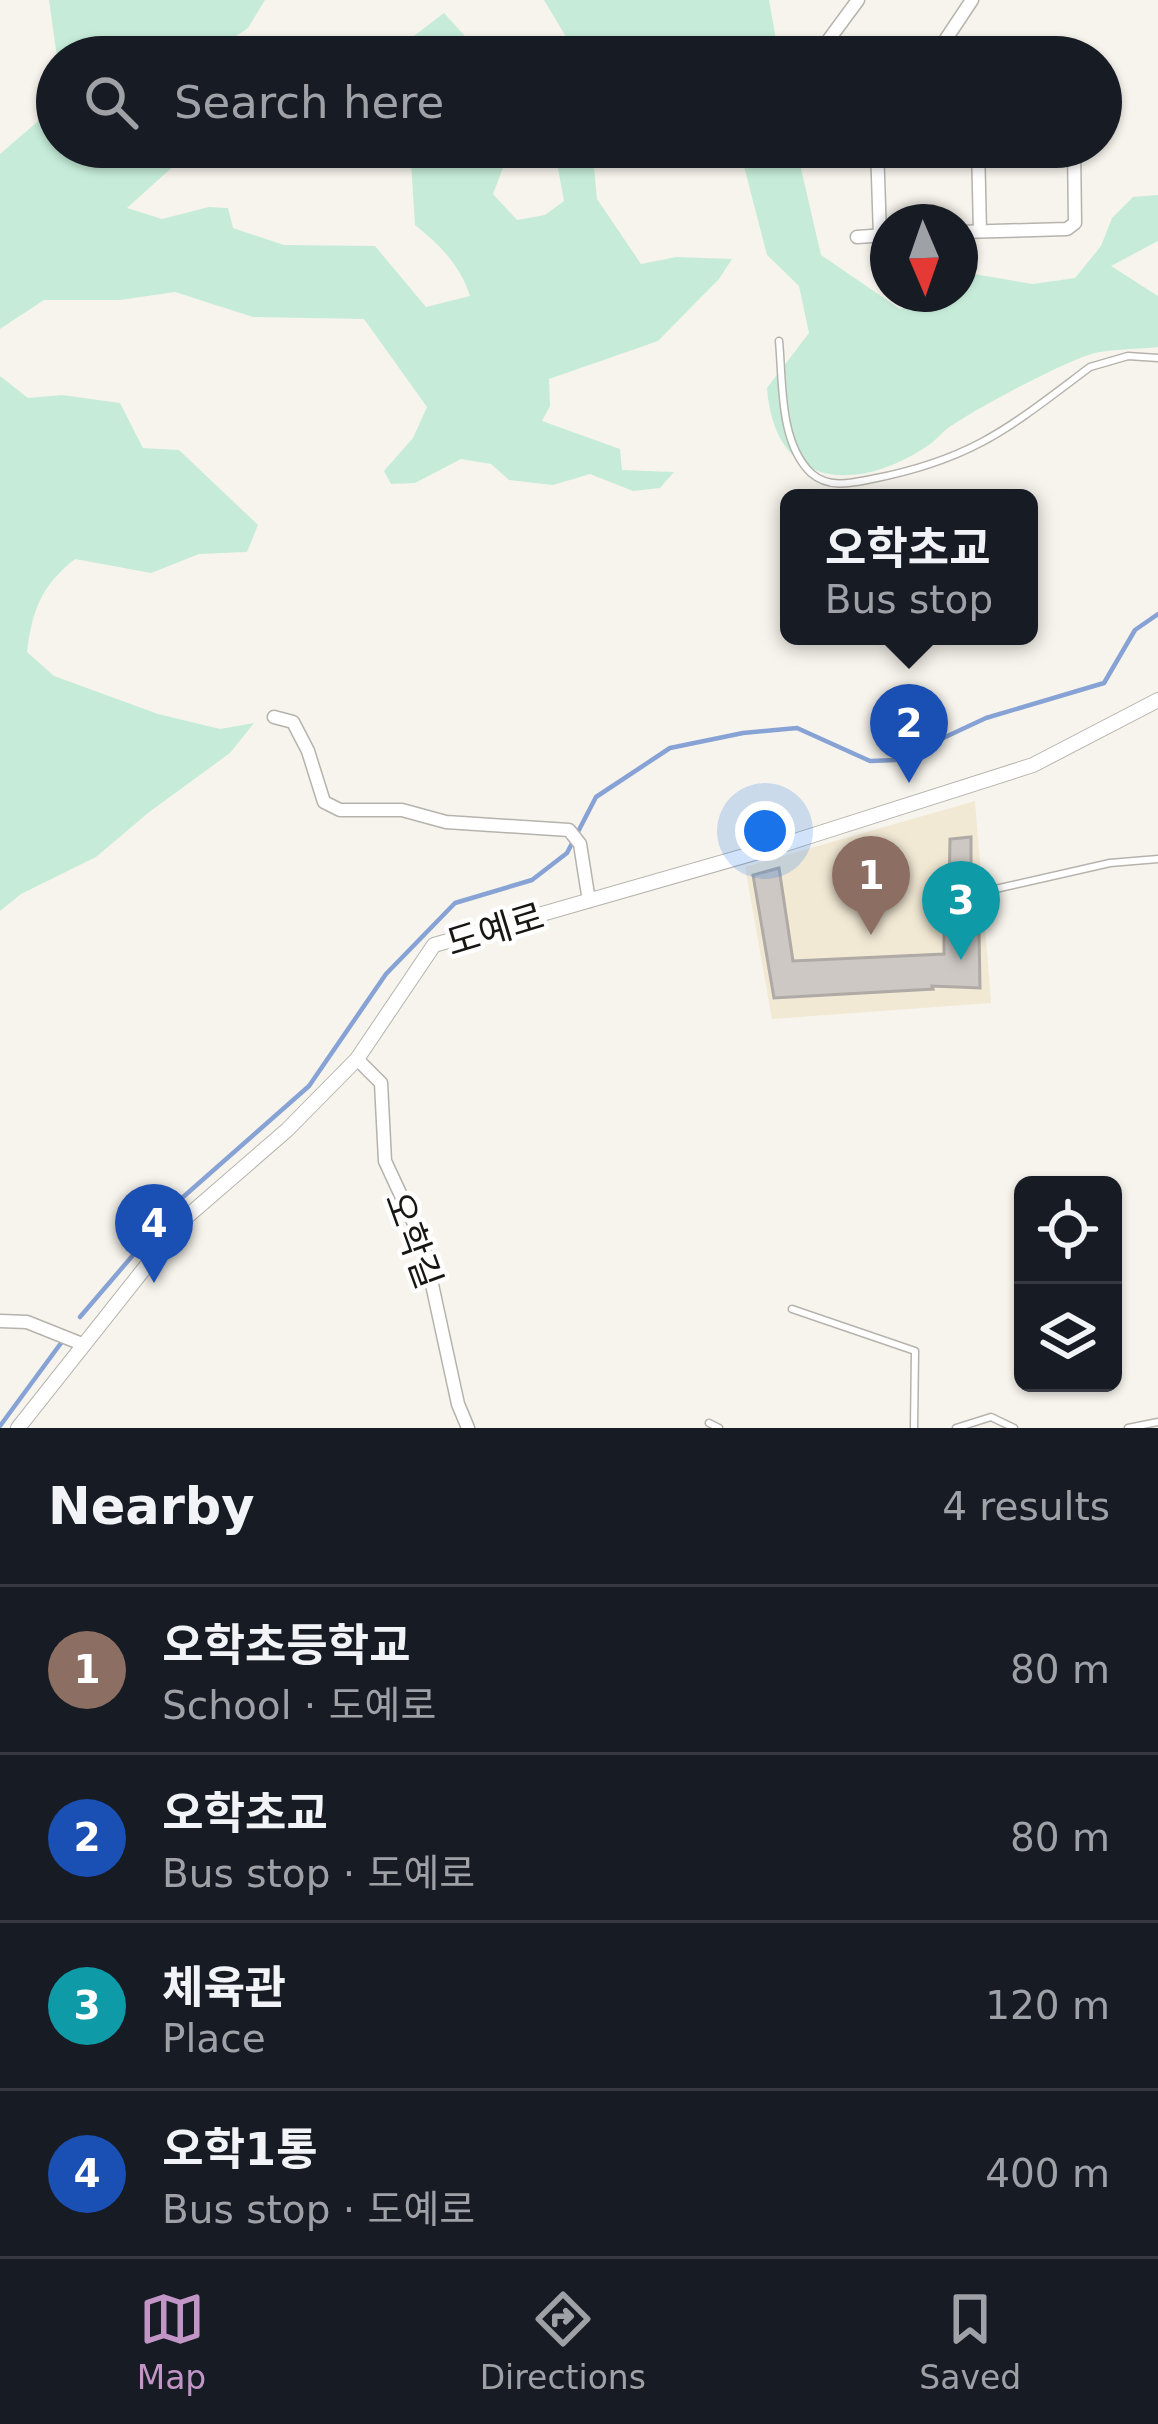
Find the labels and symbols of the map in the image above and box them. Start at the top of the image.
north arrow [870,204,978,312]
pin: 2 [870,684,948,783]
your location [735,801,795,861]
pin: 1 [832,836,910,935]
pin: 3 [922,861,1000,960]
street label: 도예로 [442,895,549,964]
pin: 4 [115,1184,193,1283]
street label: 오학길 [377,1186,450,1294]

